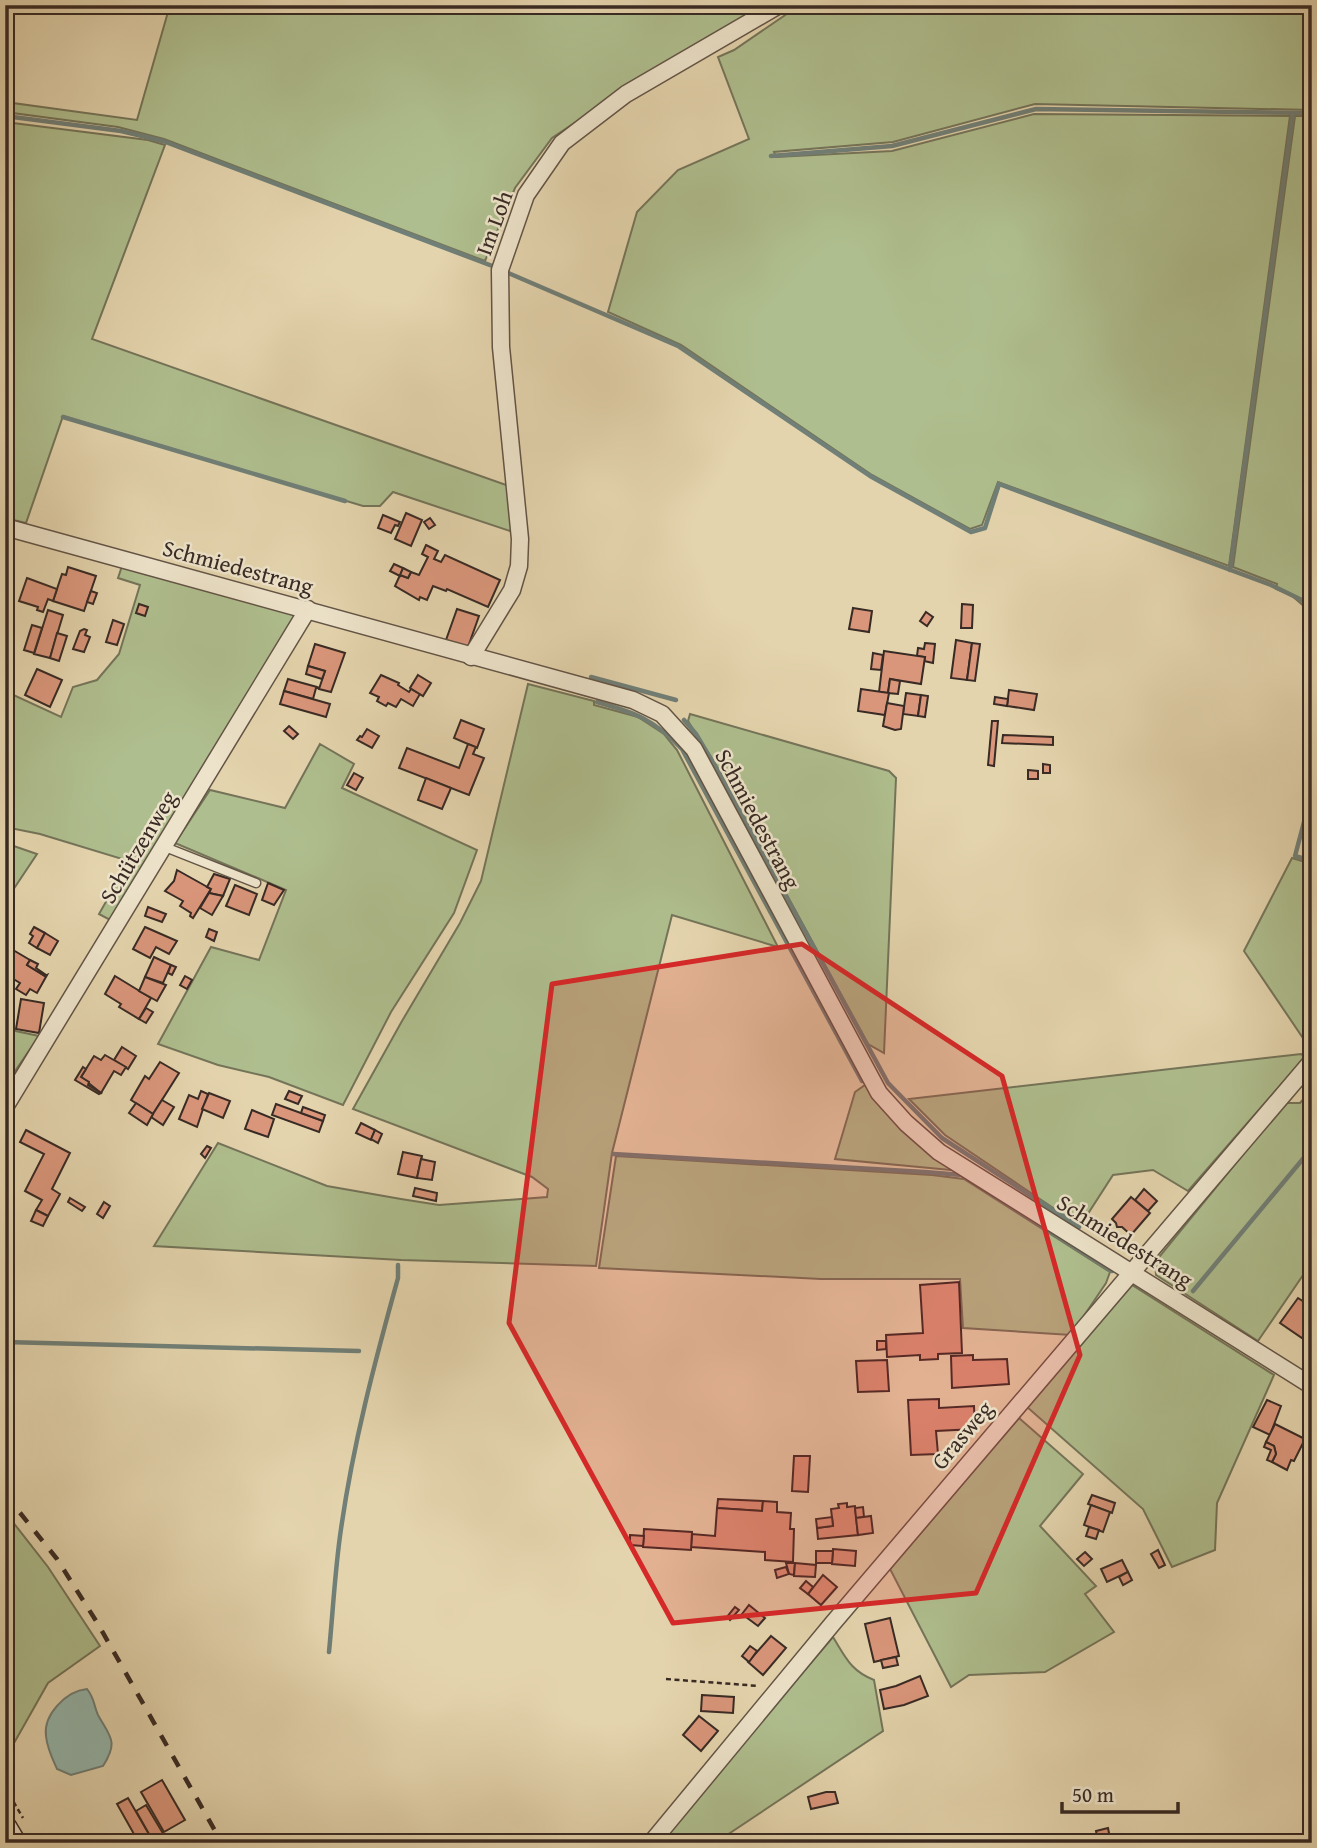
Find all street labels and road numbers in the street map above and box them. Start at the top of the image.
street label: Im Loh [467,186,520,260]
street label: Schmiedestrang [159,531,318,603]
street label: Schmiedestrang [708,743,810,895]
street label: Schützenweg [91,784,185,909]
street label: Schmiedestrang [1051,1186,1200,1296]
street label: Grasweg [923,1393,1001,1476]

